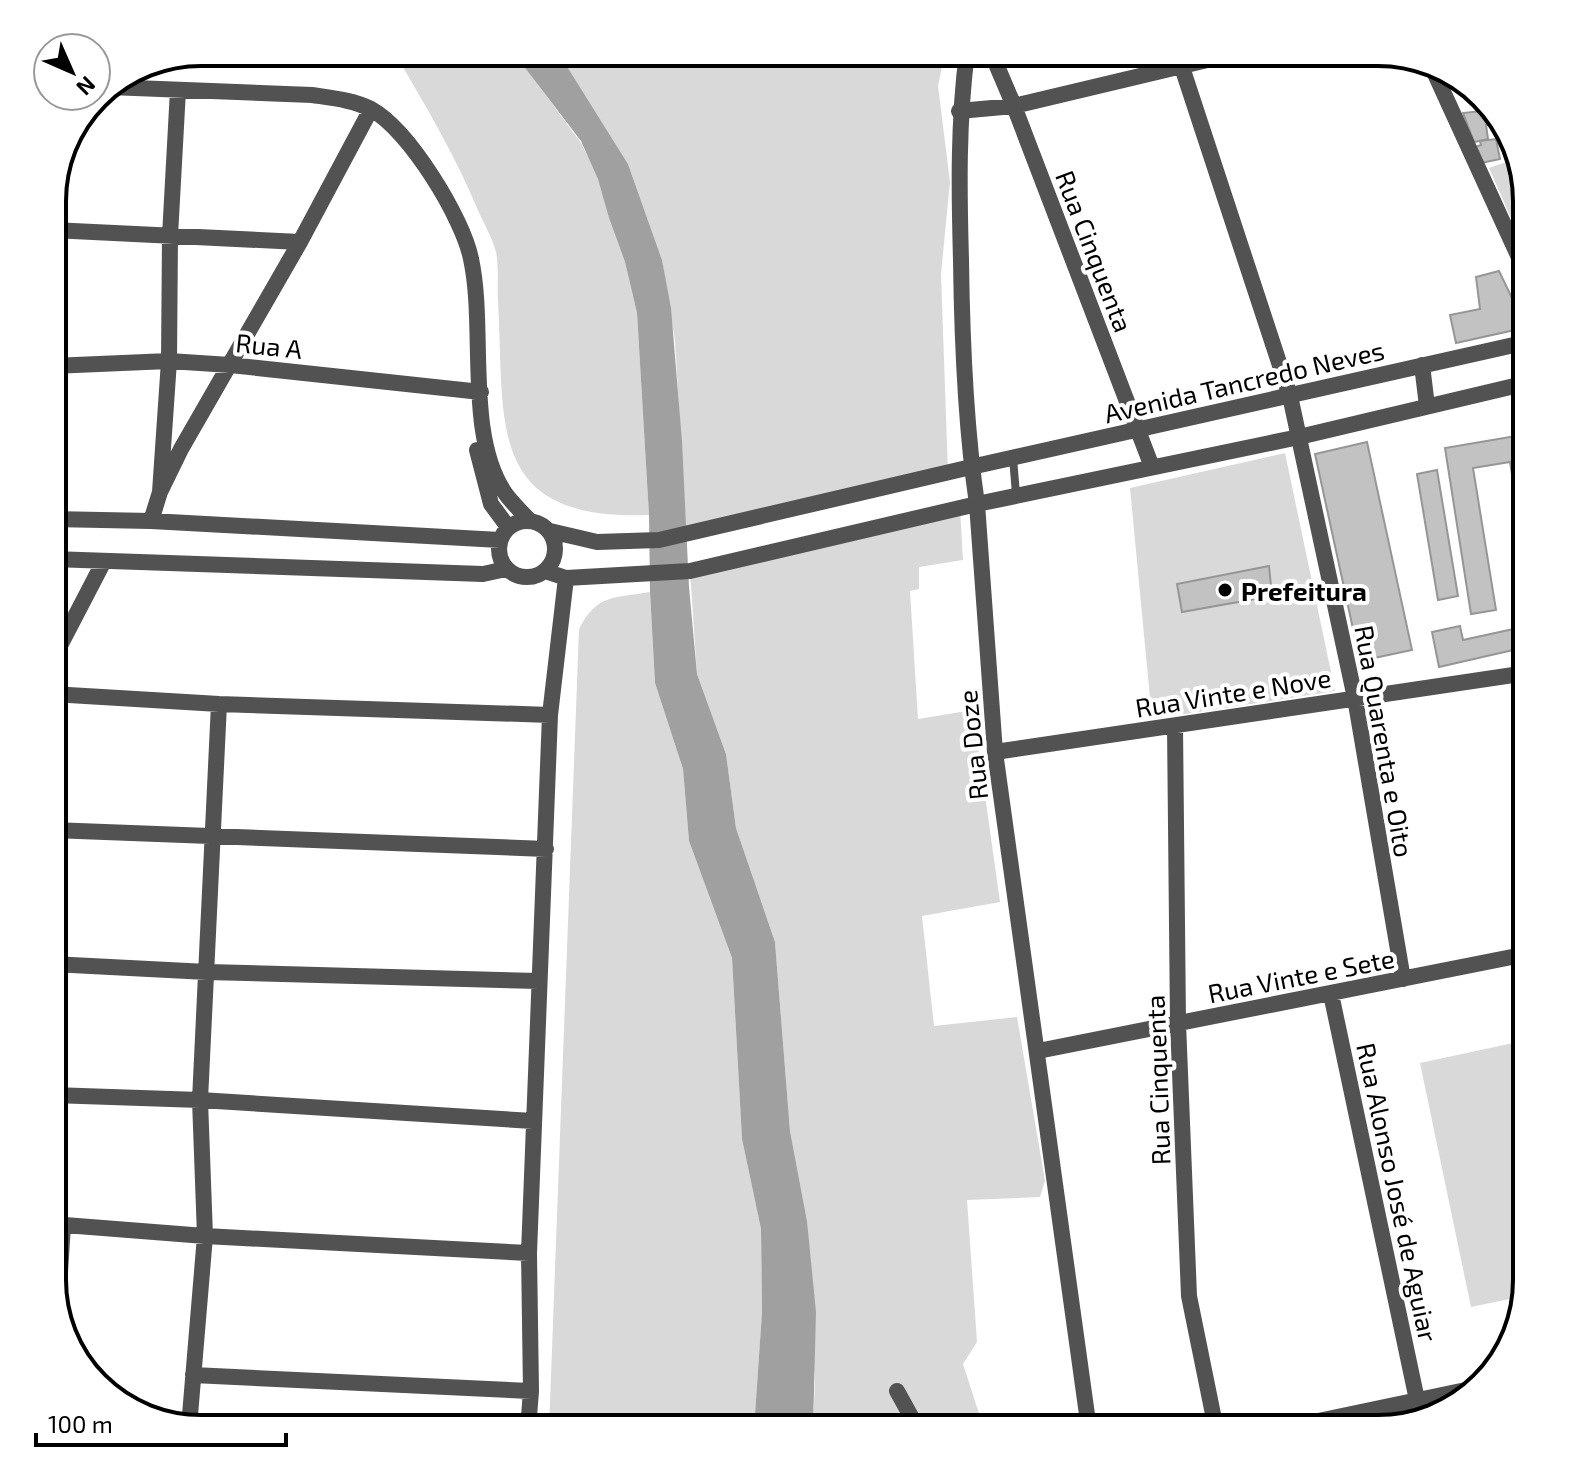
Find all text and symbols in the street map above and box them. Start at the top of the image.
north arrow [32,32,112,112]
text: N [72,72,102,102]
street label: Rua Cinquenta [1050,166,1140,336]
street label: Rua A [234,326,304,364]
street label: Avenida Tancredo Neves [1101,334,1387,428]
place label: Prefeitura [1241,575,1367,606]
marker: Prefeitura [1216,581,1234,599]
street label: Rua Quarenta e Oito [1349,623,1421,859]
street label: Rua Vinte e Nove [1133,661,1333,723]
street label: Rua Doze [951,689,993,801]
street label: Rua Vinte e Sete [1205,942,1397,1008]
street label: Rua Cinquenta [1139,994,1175,1166]
street label: Rua Alonso José de Aguiar [1351,1040,1445,1344]
scale bar [36,1397,286,1447]
text: 100 m [48,1409,113,1438]

